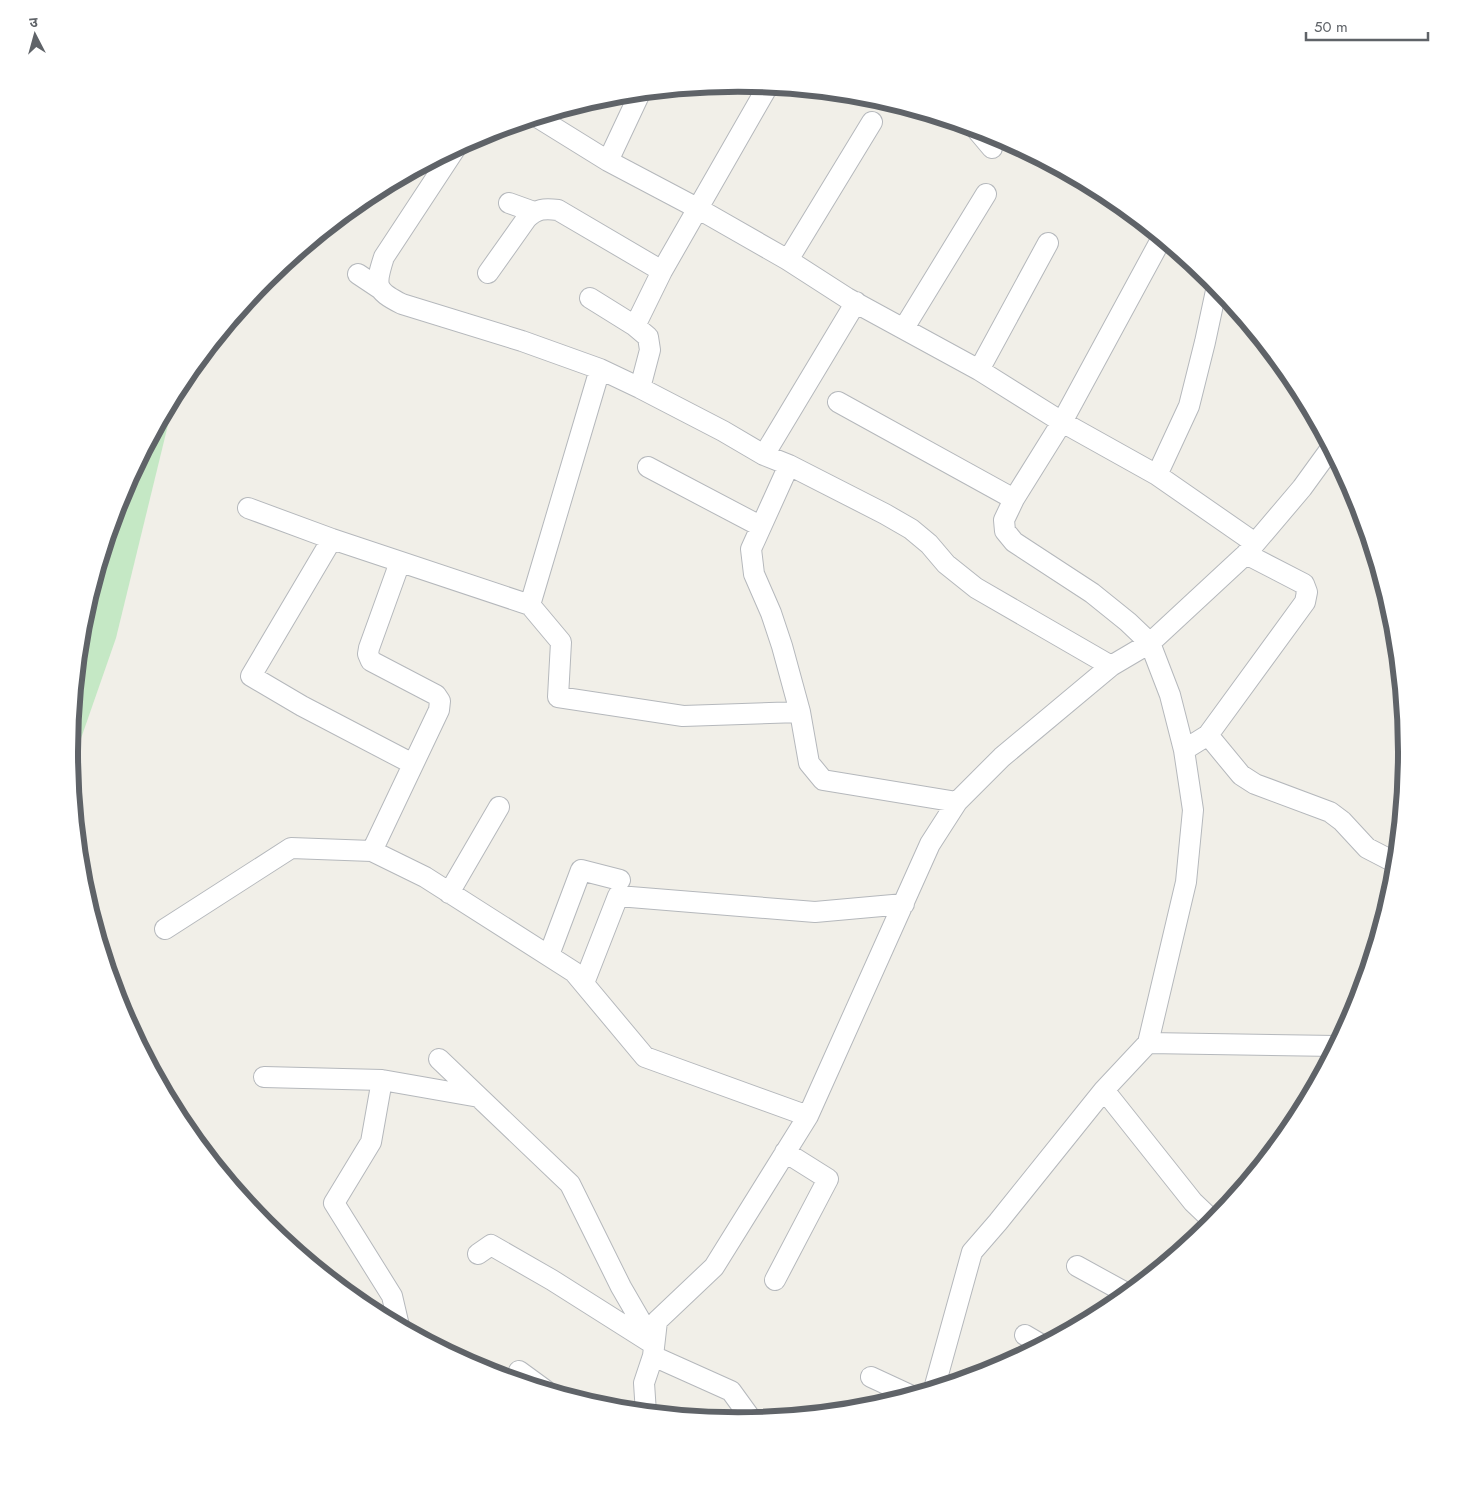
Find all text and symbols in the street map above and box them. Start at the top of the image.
north arrow [10,10,60,60]
scale bar [1306,10,1428,42]
text: उ [29,12,40,32]
text: 50 m [1314,16,1348,38]

